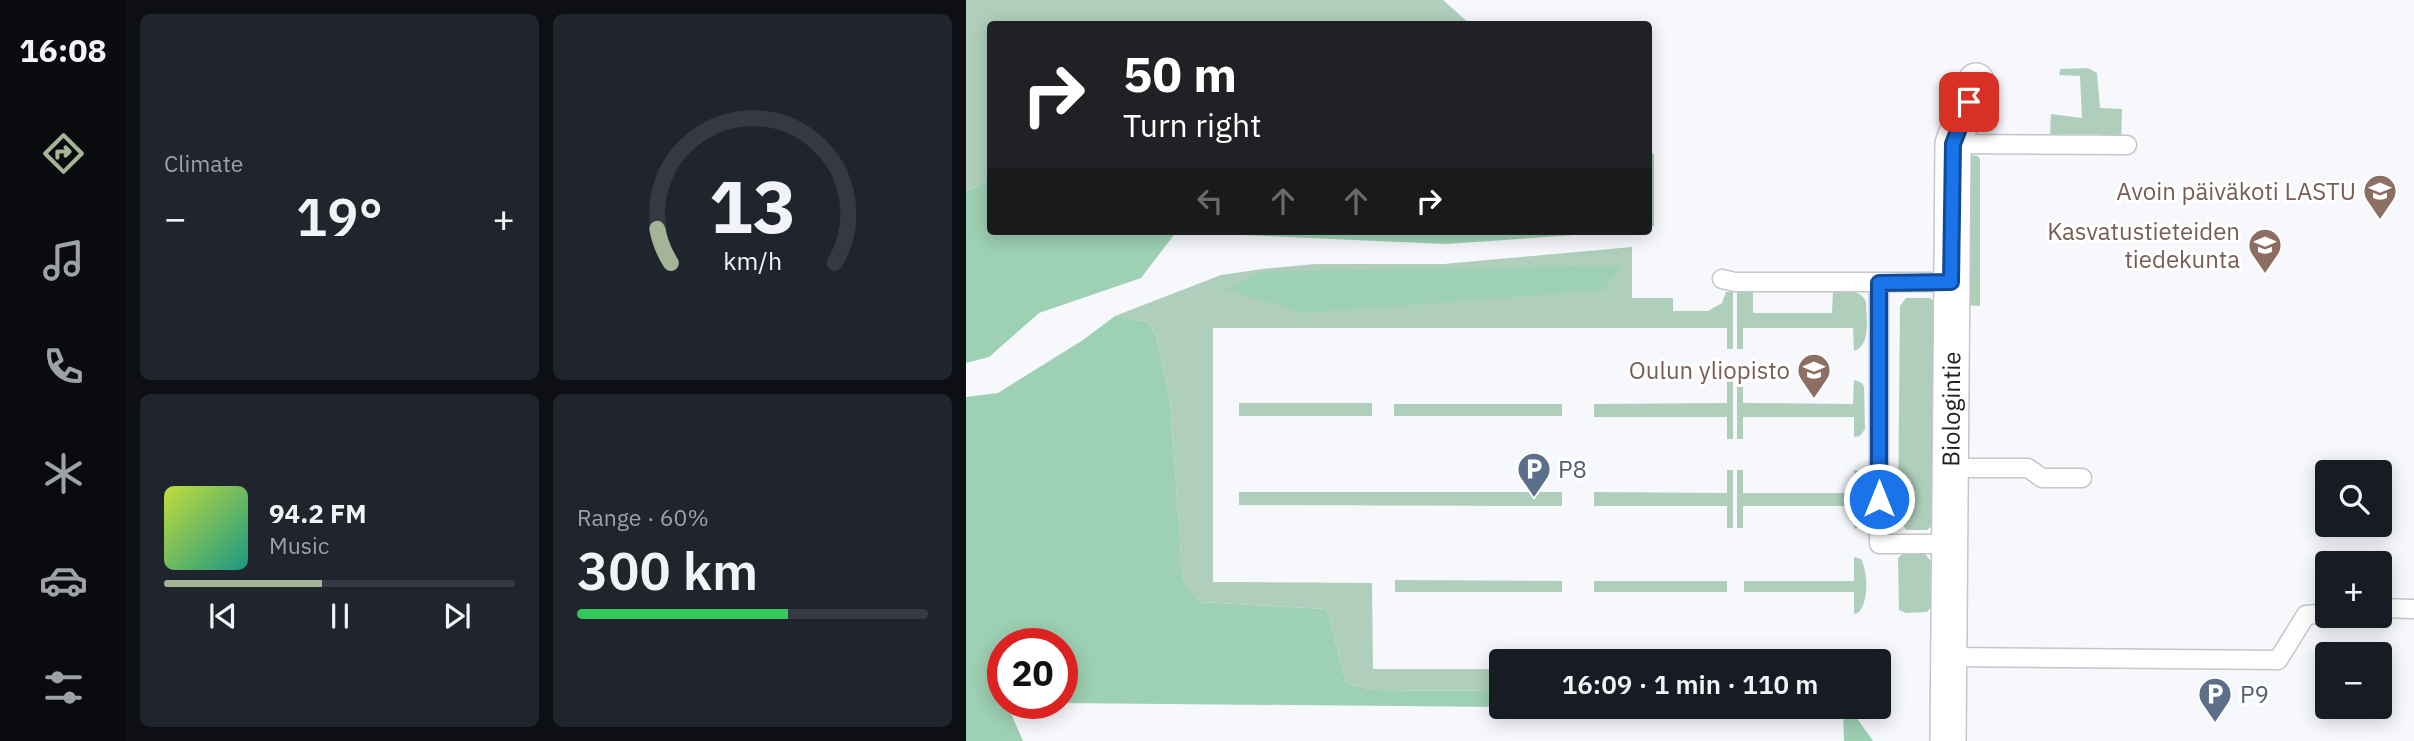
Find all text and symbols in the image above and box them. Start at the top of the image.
text: 16:08 [19,29,107,71]
text: 50 m [1123,42,1237,105]
icon: right [1008,49,1099,140]
pin [1939,72,1999,132]
icon: arrive [1950,83,1988,121]
text: Turn right [1123,104,1261,146]
icon: directions [39,129,88,178]
text: Climate [164,148,243,178]
text: 13 [709,158,796,253]
school or university icon: Avoin päiväkoti LASTU [2361,172,2399,221]
place label: Avoin päiväkoti LASTU [2116,175,2356,207]
icon: left [1191,182,1229,220]
icon: ahead [1264,182,1302,220]
icon: ahead [1337,182,1375,220]
icon: right [1410,182,1448,220]
text: 19° [296,183,383,250]
text: − [164,193,187,242]
text: + [492,193,515,242]
place label: Kasvatustieteiden tiedekunta [2047,215,2240,275]
school or university icon: Kasvatustieteiden tiedekunta [2246,226,2284,275]
icon: music [39,236,88,285]
text: km/h [723,244,782,277]
icon: phone [39,342,88,391]
school or university icon: Oulun yliopisto [1795,351,1833,400]
street label: Biologintie [1934,351,1967,467]
place label: Oulun yliopisto [1629,354,1790,386]
icon: climate [39,449,88,498]
parking icon: P8 [1515,450,1553,499]
place label: P8 [1558,453,1587,485]
map controls [2315,460,2392,719]
button: search [2315,460,2392,537]
position arrow [1842,462,1916,536]
text: 94.2 FM [269,496,367,530]
text: Range · 60% [577,502,709,532]
text: Music [269,530,329,560]
text: 300 km [577,537,758,604]
button: + [2315,551,2392,628]
icon: car [39,556,88,605]
icon: previous [204,597,242,635]
icon: pause [321,597,359,635]
icon: next [438,597,476,635]
speed limit sign: 20 [987,628,1078,719]
button: − [2315,642,2392,719]
icon: filters [39,663,88,712]
text: 16:09 · 1 min · 110 m [1562,667,1818,701]
parking icon: P9 [2196,675,2234,724]
place label: P9 [2240,678,2269,710]

